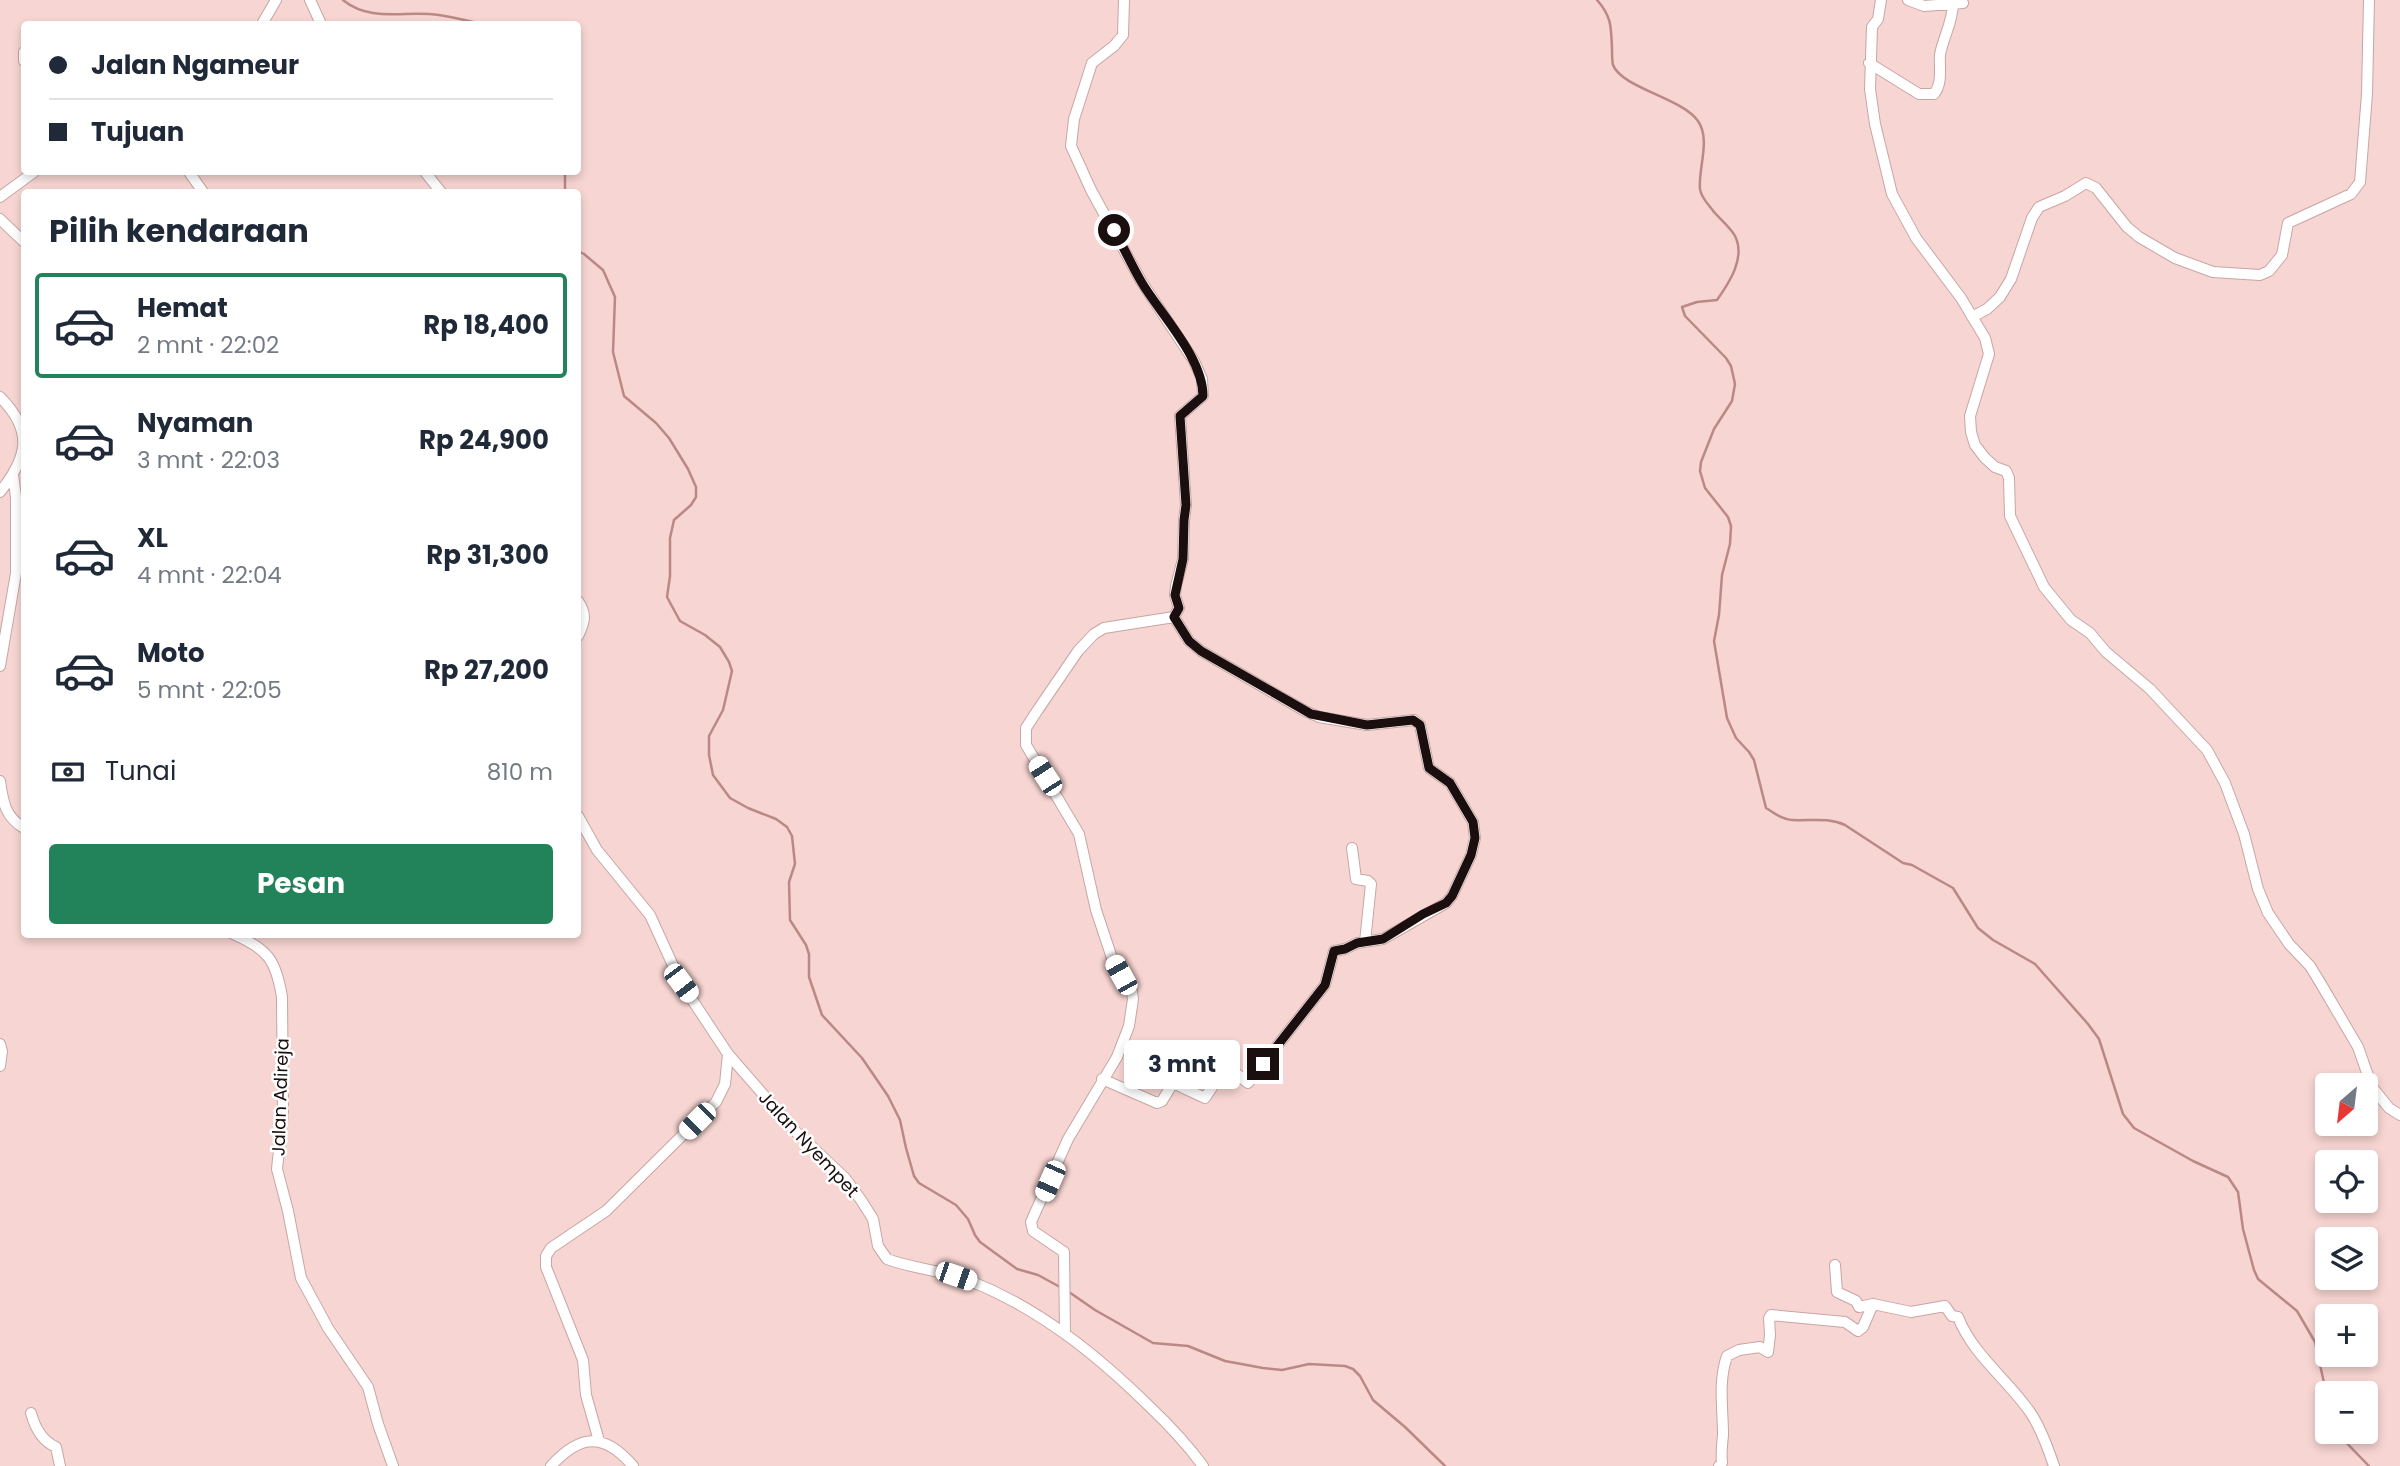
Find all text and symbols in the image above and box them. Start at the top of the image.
text: Jalan Ngameur [91,47,299,83]
text: Tujuan [91,114,184,150]
text: Pilih kendaraan [49,208,309,253]
route start [1098,214,1130,246]
text: Hemat [137,290,228,326]
icon: car [53,294,116,357]
text: Rp 18,400 [423,307,549,343]
text: 2 mnt · 22:02 [137,329,279,361]
text: Nyaman [137,405,253,441]
icon: car [53,409,116,472]
text: Rp 24,900 [419,422,549,458]
text: 3 mnt · 22:03 [137,444,280,476]
text: XL [137,520,168,556]
icon: car [53,524,116,587]
text: Rp 31,300 [426,537,549,573]
text: 4 mnt · 22:04 [137,559,282,591]
text: Moto [137,635,205,671]
icon: car [53,639,116,702]
text: Rp 27,200 [424,652,549,688]
text: 5 mnt · 22:05 [137,674,282,706]
icon: cash [49,753,87,791]
text: Tunai [105,753,176,789]
car [1025,753,1066,799]
text: 810 m [487,756,553,788]
button: Pesan [49,844,553,924]
car [1102,952,1141,998]
car [660,960,703,1006]
street label: Jalan Adireja [265,1038,295,1156]
callout: 3 mnt [1123,1040,1238,1088]
text: 3 mnt [1148,1048,1216,1080]
route end [1247,1048,1279,1080]
north arrow [2315,1073,2378,1136]
map controls [2315,1073,2378,1444]
street label: Jalan Nyempet [753,1085,865,1203]
car [675,1099,720,1143]
button: locate [2315,1150,2378,1213]
car [1032,1158,1069,1204]
button: layers [2315,1227,2378,1290]
car [933,1259,980,1293]
button: + [2315,1304,2378,1367]
button: − [2315,1381,2378,1444]

